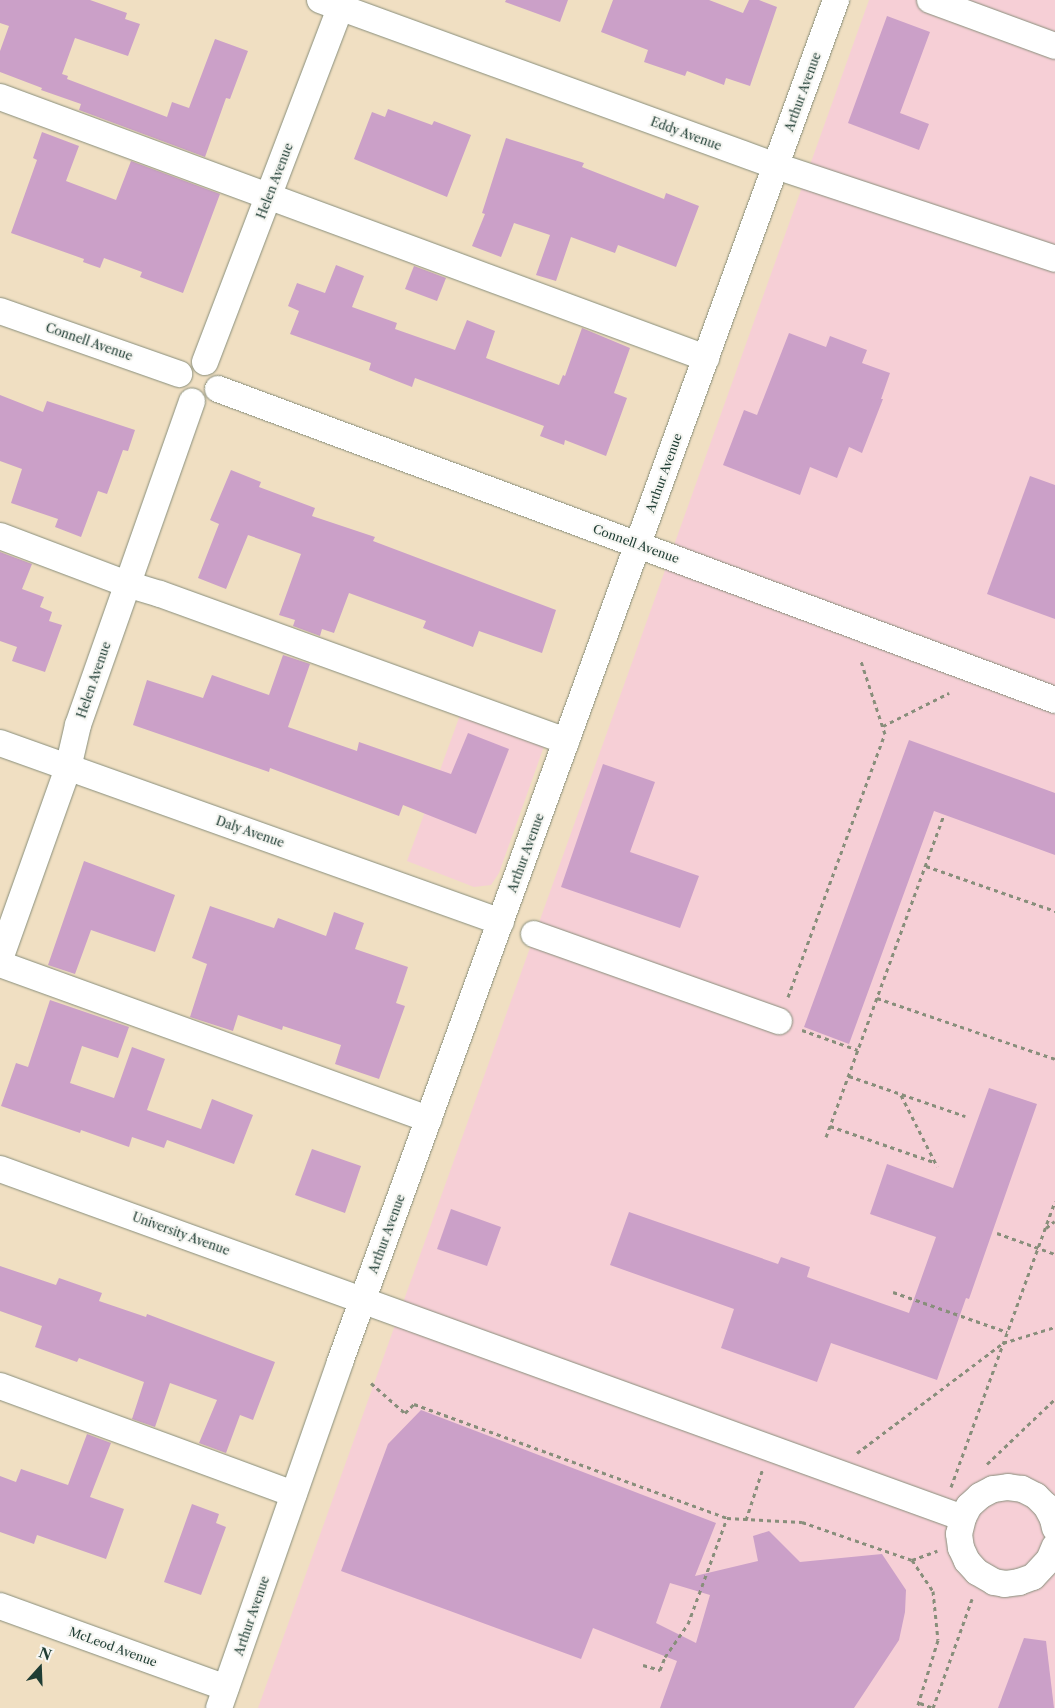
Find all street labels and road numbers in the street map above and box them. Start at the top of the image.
street label: Arthur Avenue [782,50,824,134]
street label: Eddy Avenue [648,114,724,154]
street label: Helen Avenue [254,141,296,221]
street label: Connell Avenue [43,320,135,364]
street label: Arthur Avenue [643,431,685,515]
street label: Connell Avenue [591,522,681,566]
street label: Helen Avenue [74,640,114,720]
street label: Arthur Avenue [505,811,547,895]
street label: Daly Avenue [214,813,286,851]
street label: Arthur Avenue [366,1192,408,1276]
street label: University Avenue [130,1210,232,1258]
street label: Arthur Avenue [232,1574,272,1658]
street label: McLeod Avenue [67,1624,159,1670]

